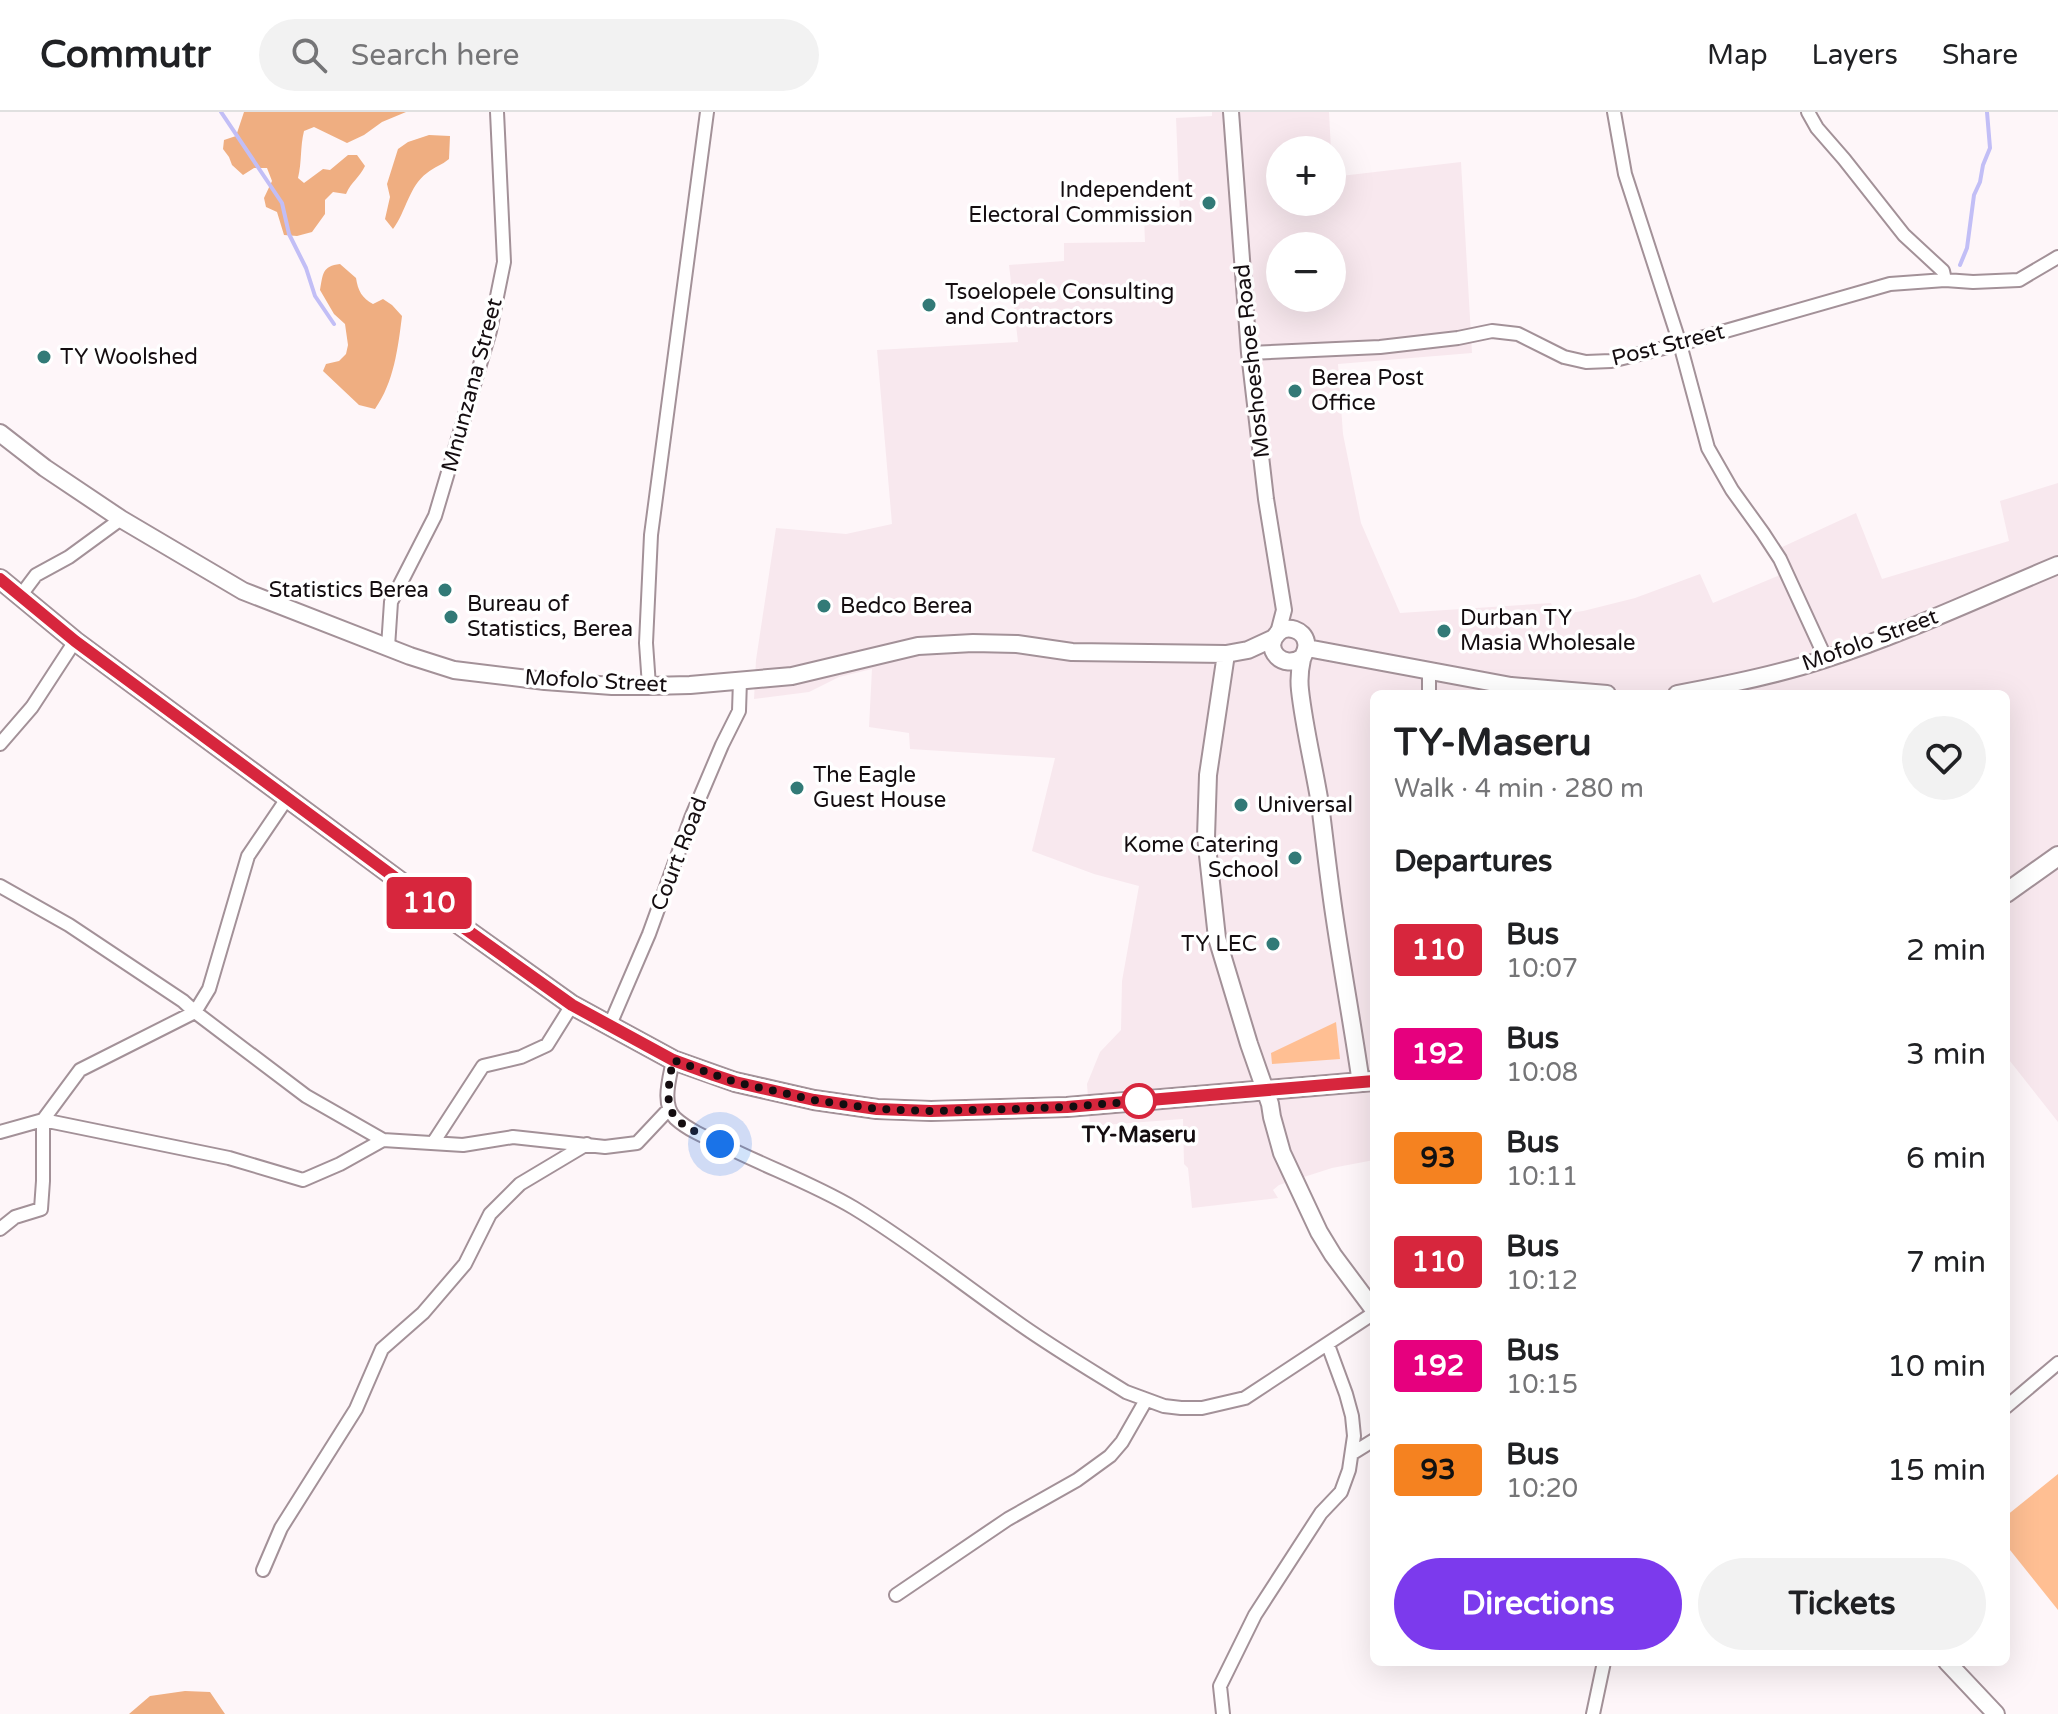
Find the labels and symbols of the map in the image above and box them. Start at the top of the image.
place label: Independent Electoral Commission [968,177,1193,228]
marker: Independent Electoral Commission [1200,194,1218,212]
street label: Moshoeshoe Road [1229,263,1275,459]
place label: Tsoelopele Consulting and Contractors [945,279,1174,330]
street label: Mnunzana Street [436,295,508,475]
marker: Tsoelopele Consulting and Contractors [920,296,938,314]
street label: Post Street [1609,318,1727,372]
place label: TY Woolshed [60,344,198,370]
marker: TY Woolshed [35,348,53,366]
place label: Berea Post Office [1311,365,1424,416]
marker: Berea Post Office [1286,382,1304,400]
place label: Statistics Berea [269,577,429,603]
marker: Statistics Berea [436,581,454,599]
place label: Bureau of Statistics, Berea [467,591,633,642]
place label: Bedco Berea [840,593,973,619]
marker: Bedco Berea [815,597,833,615]
street label: Mofolo Street [1798,603,1942,677]
place label: Durban TY Masia Wholesale [1460,605,1636,656]
marker: Bureau of Statistics, Berea [442,608,460,626]
marker: Durban TY Masia Wholesale [1435,622,1453,640]
street label: Mofolo Street [524,664,668,698]
place label: The Eagle Guest House [813,762,946,813]
marker: The Eagle Guest House [788,779,806,797]
place label: Universal [1257,792,1353,818]
street label: Court Road [645,794,713,914]
marker: Universal [1232,796,1250,814]
place label: Kome Catering School [1123,832,1279,883]
marker: Kome Catering School [1286,849,1304,867]
line badge: 110 [383,877,475,929]
place label: TY LEC [1181,931,1257,957]
marker: TY LEC [1264,935,1282,953]
marker: TY-Maseru [1122,1084,1156,1118]
place label: TY-Maseru [1081,1122,1196,1148]
your location [700,1124,740,1164]

